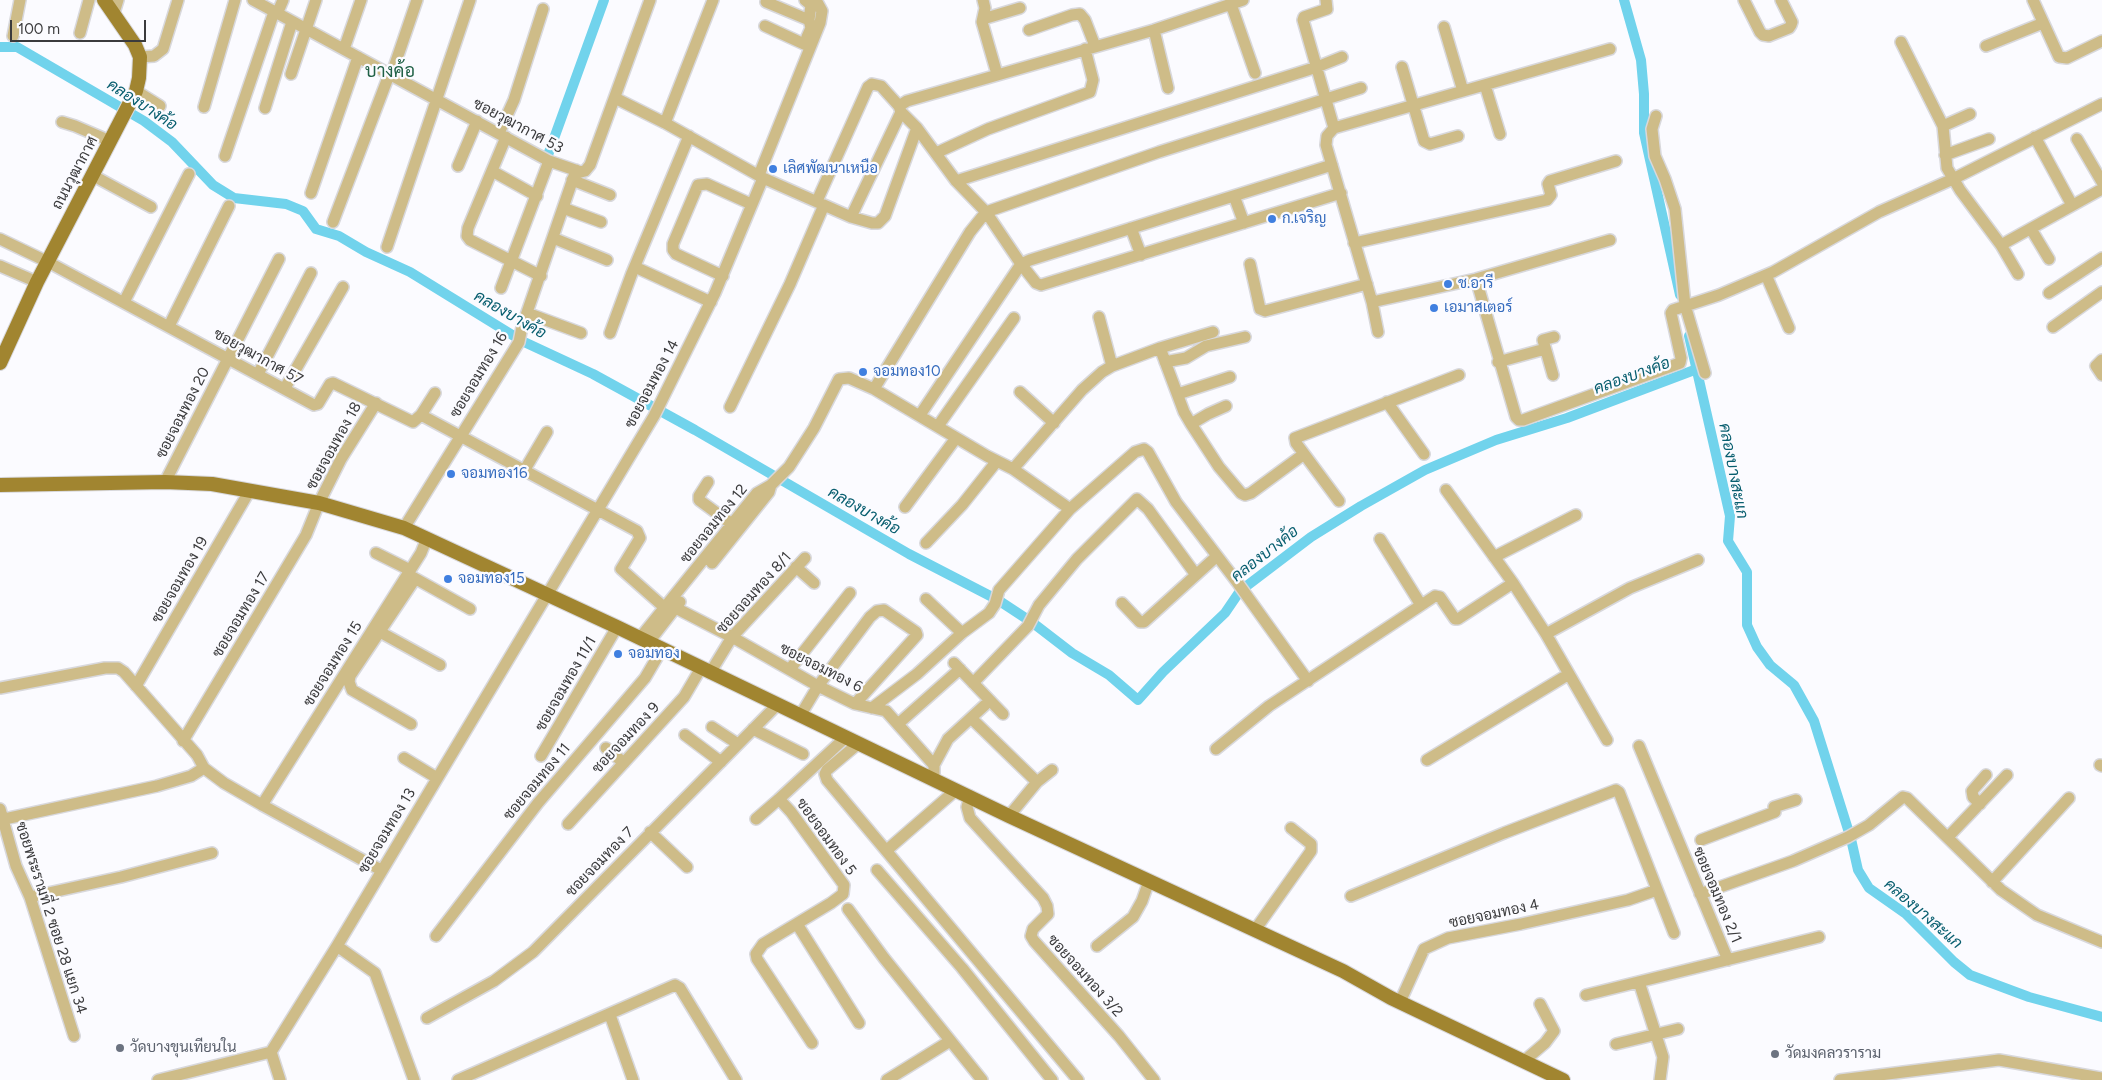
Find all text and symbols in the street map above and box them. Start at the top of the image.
scale bar [12,10,149,42]
text: 100 m [18,20,60,38]
district label: บางค้อ [365,61,415,83]
water label: คลองบางค้อ [103,75,181,135]
street label: ซอยวุฒากาศ 53 [470,95,566,157]
street label: ถนนวุฒากาศ [48,133,102,213]
place label: เลิศพัฒนาเหนือ [783,160,878,178]
marker: เลิศพัฒนาเหนือ [767,163,779,175]
place label: ก.เจริญ [1282,210,1326,228]
marker: ก.เจริญ [1266,213,1278,225]
place label: ช.อารี [1458,275,1494,293]
marker: ช.อารี [1442,278,1454,290]
water label: คลองบางค้อ [471,287,549,343]
place label: เอมาสเตอร์ [1444,299,1512,317]
marker: เอมาสเตอร์ [1428,302,1440,314]
street label: ซอยวุฒากาศ 57 [210,325,306,389]
street label: ซอยจอมทอง 16 [446,329,512,421]
street label: ซอยจอมทอง 14 [621,337,683,431]
water label: คลองบางค้อ [1591,353,1673,399]
place label: จอมทอง10 [873,363,941,381]
street label: ซอยจอมทอง 20 [152,364,214,462]
marker: จอมทอง10 [857,366,869,378]
street label: ซอยจอมทอง 18 [302,399,366,493]
water label: คลองบางสะแก [1714,421,1752,521]
place label: จอมทอง16 [461,465,528,483]
marker: จอมทอง16 [445,468,457,480]
street label: ซอยจอมทอง 12 [677,481,751,567]
water label: คลองบางค้อ [825,483,903,539]
water label: คลองบางค้อ [1228,522,1302,586]
street label: ซอยจอมทอง 19 [148,534,212,626]
street label: ซอยจอมทอง 8/1 [713,549,795,637]
street label: ซอยจอมทอง 17 [208,569,274,661]
place label: จอมทอง15 [458,570,525,588]
marker: จอมทอง15 [442,573,454,585]
street label: ซอยจอมทอง 15 [300,618,366,710]
street label: ซอยจอมทอง 11/1 [532,633,600,735]
street label: ซอยจอมทอง 6 [777,639,865,697]
place label: จอมทอง [628,645,680,663]
marker: จอมทอง [612,648,624,660]
street label: ซอยจอมทอง 9 [589,699,663,777]
street label: ซอยจอมทอง 11 [500,740,574,824]
street label: ซอยจอมทอง 13 [354,785,420,877]
street label: ซอยจอมทอง 5 [792,795,860,879]
street label: ซอยพระรามที่ 2 ซอย 28 แยก 34 [11,820,91,1016]
street label: ซอยจอมทอง 7 [562,823,638,901]
street label: ซอยจอมทอง 2/1 [1689,844,1745,946]
water label: คลองบางสะแก [1880,875,1966,953]
street label: ซอยจอมทอง 4 [1447,896,1541,932]
street label: ซอยจอมทอง 3/2 [1043,931,1127,1021]
place label: วัดบางขุนเทียนใน [130,1039,237,1057]
marker: วัดบางขุนเทียนใน [114,1042,126,1054]
place label: วัดมงคลวราราม [1785,1045,1881,1063]
marker: วัดมงคลวราราม [1769,1048,1781,1060]

